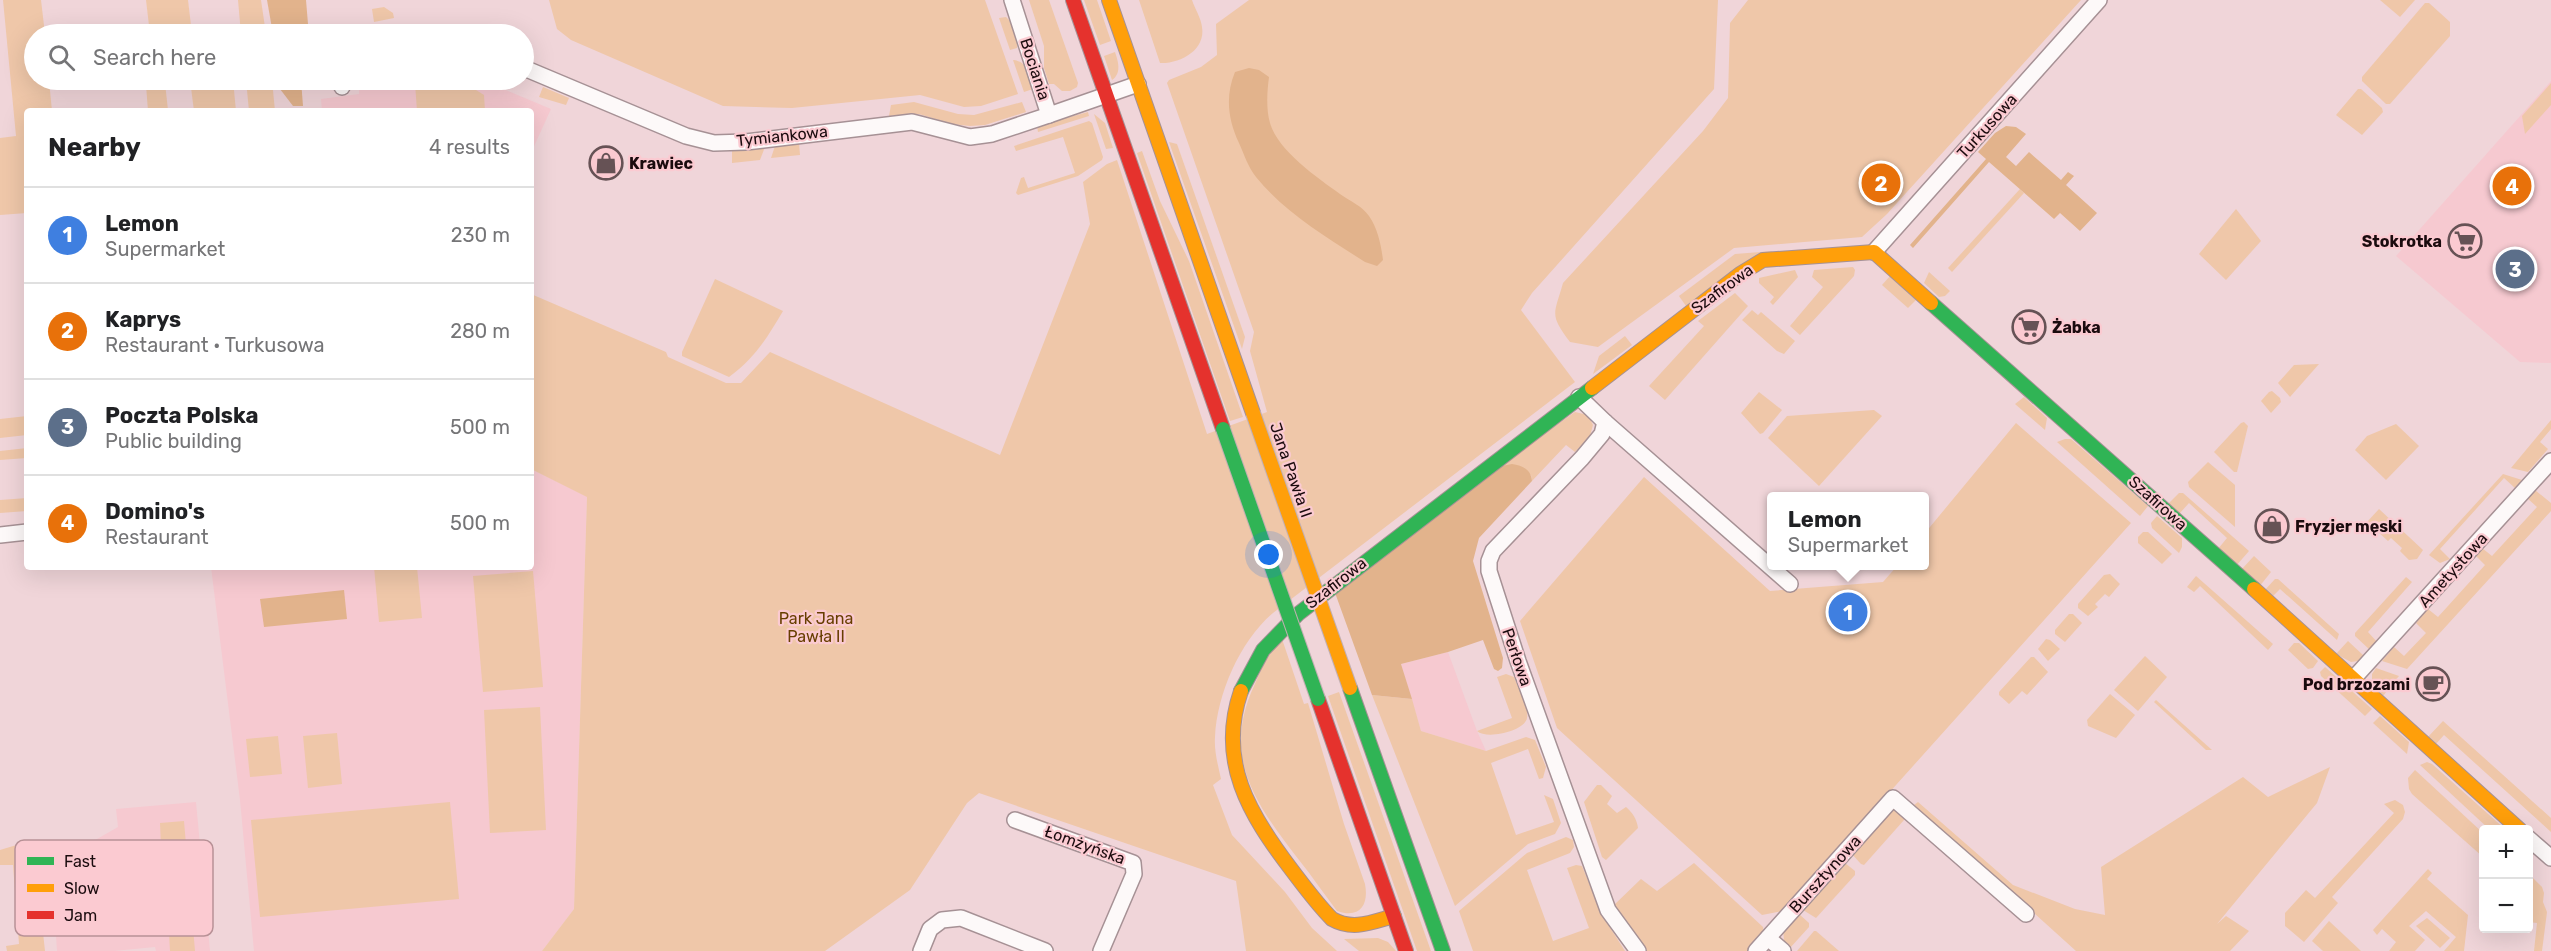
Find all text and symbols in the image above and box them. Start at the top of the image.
search box [24,24,534,90]
street label: Bociania [1016,36,1054,102]
icon: search [45,41,78,74]
text: Search here [93,44,216,71]
street label: Turkusowa [1953,90,2021,162]
street label: Tymiankowa [735,122,829,150]
text: Nearby [48,132,141,163]
text: 4 results [429,135,510,159]
shop icon: Krawiec [588,145,624,181]
place label: Krawiec [629,154,693,173]
pin: 2 [1862,160,1900,206]
pin: 4 [2492,164,2532,208]
text: Lemon [105,210,179,237]
text: 1 [63,223,72,247]
text: 230 m [451,223,510,247]
supermarket icon: Stokrotka [2447,223,2483,259]
place label: Stokrotka [2362,232,2442,251]
text: Supermarket [105,237,225,261]
pin: 3 [2496,246,2534,292]
street label: Szafirowa [1687,260,1757,318]
text: Kaprys [105,306,181,333]
supermarket icon: Żabka [2011,309,2047,345]
place label: Żabka [2052,318,2101,337]
text: 2 [61,319,74,343]
text: 280 m [450,319,510,343]
text: Restaurant · Turkusowa [105,333,325,357]
text: Poczta Polska [105,402,259,429]
text: 3 [61,415,74,439]
text: 500 m [450,415,510,439]
street label: Jana Pawła II [1266,420,1316,520]
text: Public building [105,429,242,453]
street label: Szafirowa [2125,472,2191,534]
popup [1767,492,1929,570]
text: Domino's [105,498,205,525]
text: Lemon [1788,506,1862,533]
shop icon: Fryzjer męski [2254,508,2290,544]
text: 4 [61,511,74,535]
text: 500 m [450,511,510,535]
place label: Fryzjer męski [2295,517,2402,536]
text: Restaurant [105,525,209,549]
street label: Ametystowa [2415,529,2491,611]
text: Supermarket [1788,533,1908,557]
your location [1254,540,1283,569]
street label: Szafirowa [1302,553,1370,613]
pin: 1 [1828,590,1868,634]
park label: Park Jana Pawła II [779,609,853,646]
street label: Perłowa [1498,626,1536,688]
cafe icon: Pod brzozami [2415,666,2451,702]
place label: Pod brzozami [2303,675,2410,694]
street label: Łomżyńska [1042,822,1128,868]
map controls [2479,825,2533,933]
button: + [2479,825,2533,879]
street label: Bursztynowa [1785,831,1865,917]
legend [15,840,213,936]
text: Fast [64,852,96,871]
text: Slow [64,879,100,898]
button: − [2479,879,2533,933]
text: Jam [64,906,97,925]

